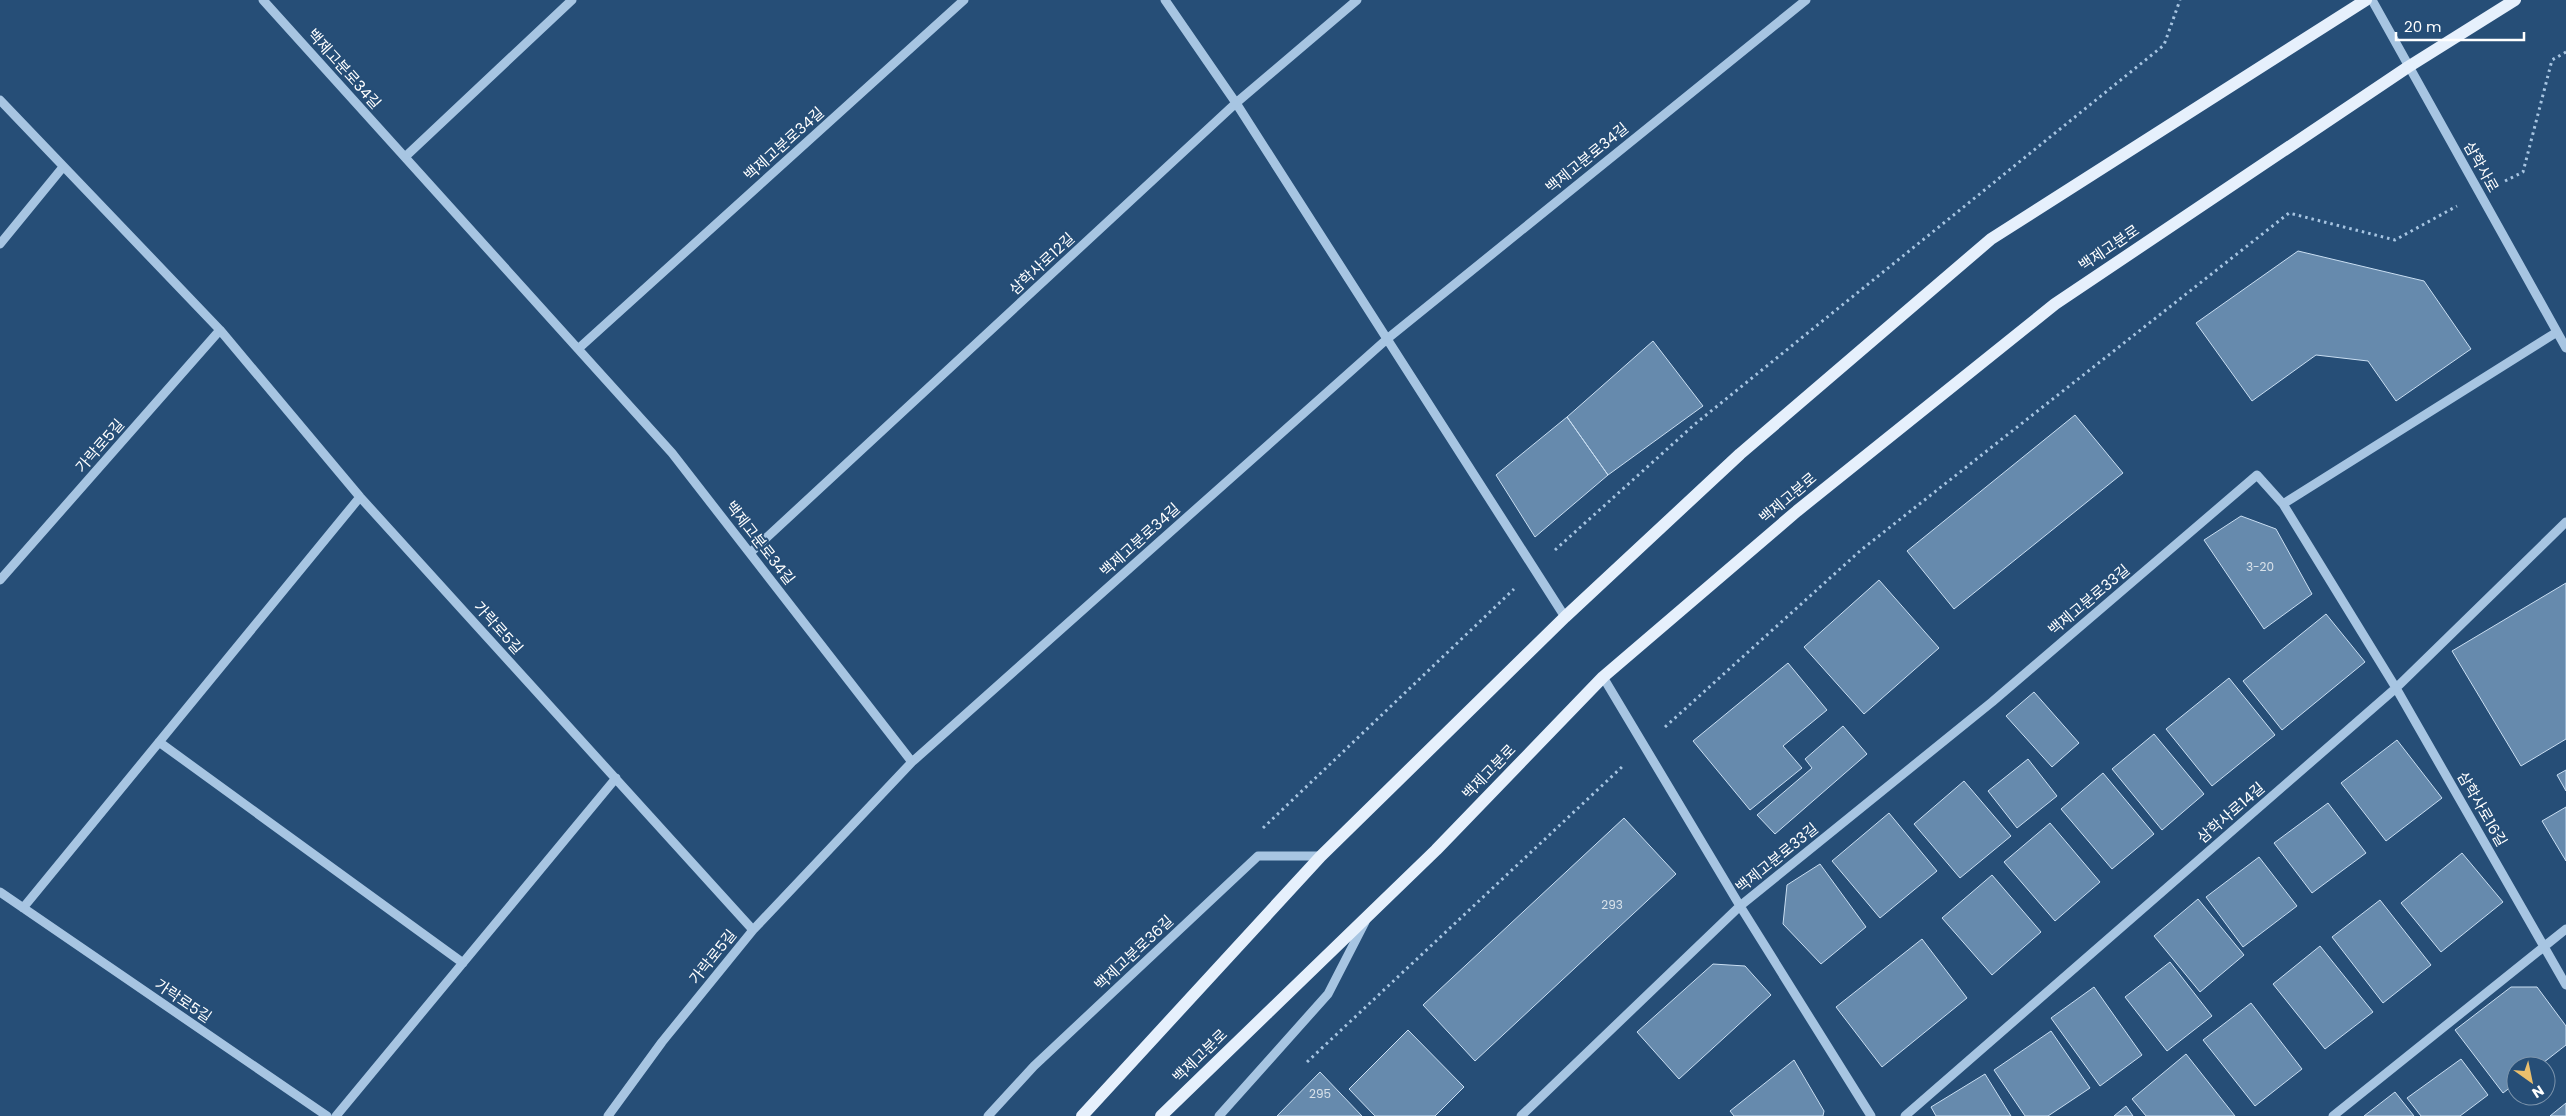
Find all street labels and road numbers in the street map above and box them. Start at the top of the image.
street label: 백제고분로34길 [303,24,386,113]
street label: 백제고분로34길 [739,102,828,185]
street label: 백제고분로34길 [1541,118,1633,198]
street label: 삼학사로 [2459,138,2504,196]
street label: 백제고분로 [2074,220,2143,276]
street label: 삼학사로12길 [1004,228,1079,299]
street label: 가락로5길 [70,414,129,477]
street label: 백제고분로 [1754,467,1821,528]
street label: 백제고분로34길 [721,496,800,589]
street label: 백제고분로34길 [1095,498,1184,581]
street label: 백제고분로33길 [2043,559,2134,640]
street label: 가락로5길 [469,597,528,659]
street label: 백제고분로 [1457,740,1520,804]
street label: 삼학사로16길 [2453,767,2512,850]
street label: 삼학사로14길 [2192,777,2269,848]
street label: 백제고분로33길 [1731,818,1822,897]
street label: 백제고분로36길 [1090,910,1178,995]
street label: 가락로5길 [684,925,741,988]
street label: 가락로5길 [151,974,216,1027]
street label: 백제고분로 [1168,1024,1232,1087]

